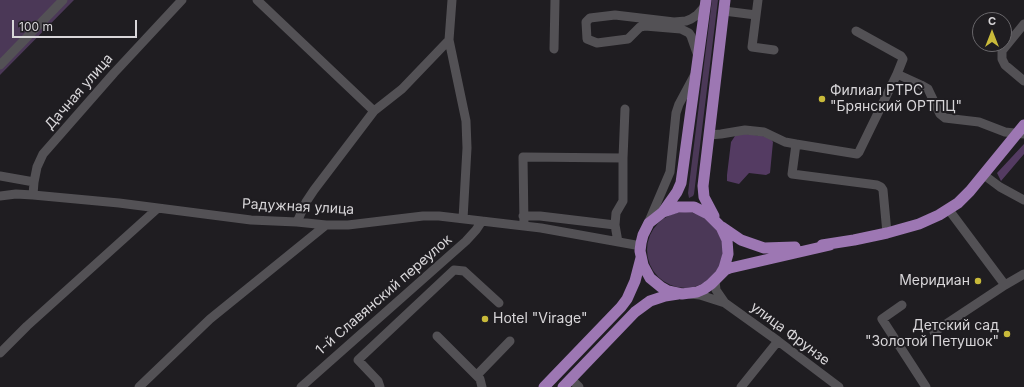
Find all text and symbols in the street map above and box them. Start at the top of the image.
scale bar [14,12,139,38]
north arrow [972,12,1012,52]
text: С [988,14,996,28]
text: 100 m [19,19,53,34]
street label: Дачная улица [41,51,117,133]
place label: Филиал РТРС "Брянский ОРТПЦ" [830,83,962,116]
marker: Филиал РТРС "Брянский ОРТПЦ" [817,94,827,104]
street label: Радужная улица [241,196,355,218]
street label: 1-й Славянский переулок [313,231,455,359]
place label: Меридиан [899,273,970,289]
marker: Меридиан [973,276,983,286]
street label: улица Фрунзе [747,299,833,369]
place label: Hotel "Virage" [493,311,588,327]
marker: Hotel "Virage" [480,314,490,324]
place label: Детский сад "Золотой Петушок" [865,318,999,350]
marker: Детский сад "Золотой Петушок" [1002,329,1012,339]

